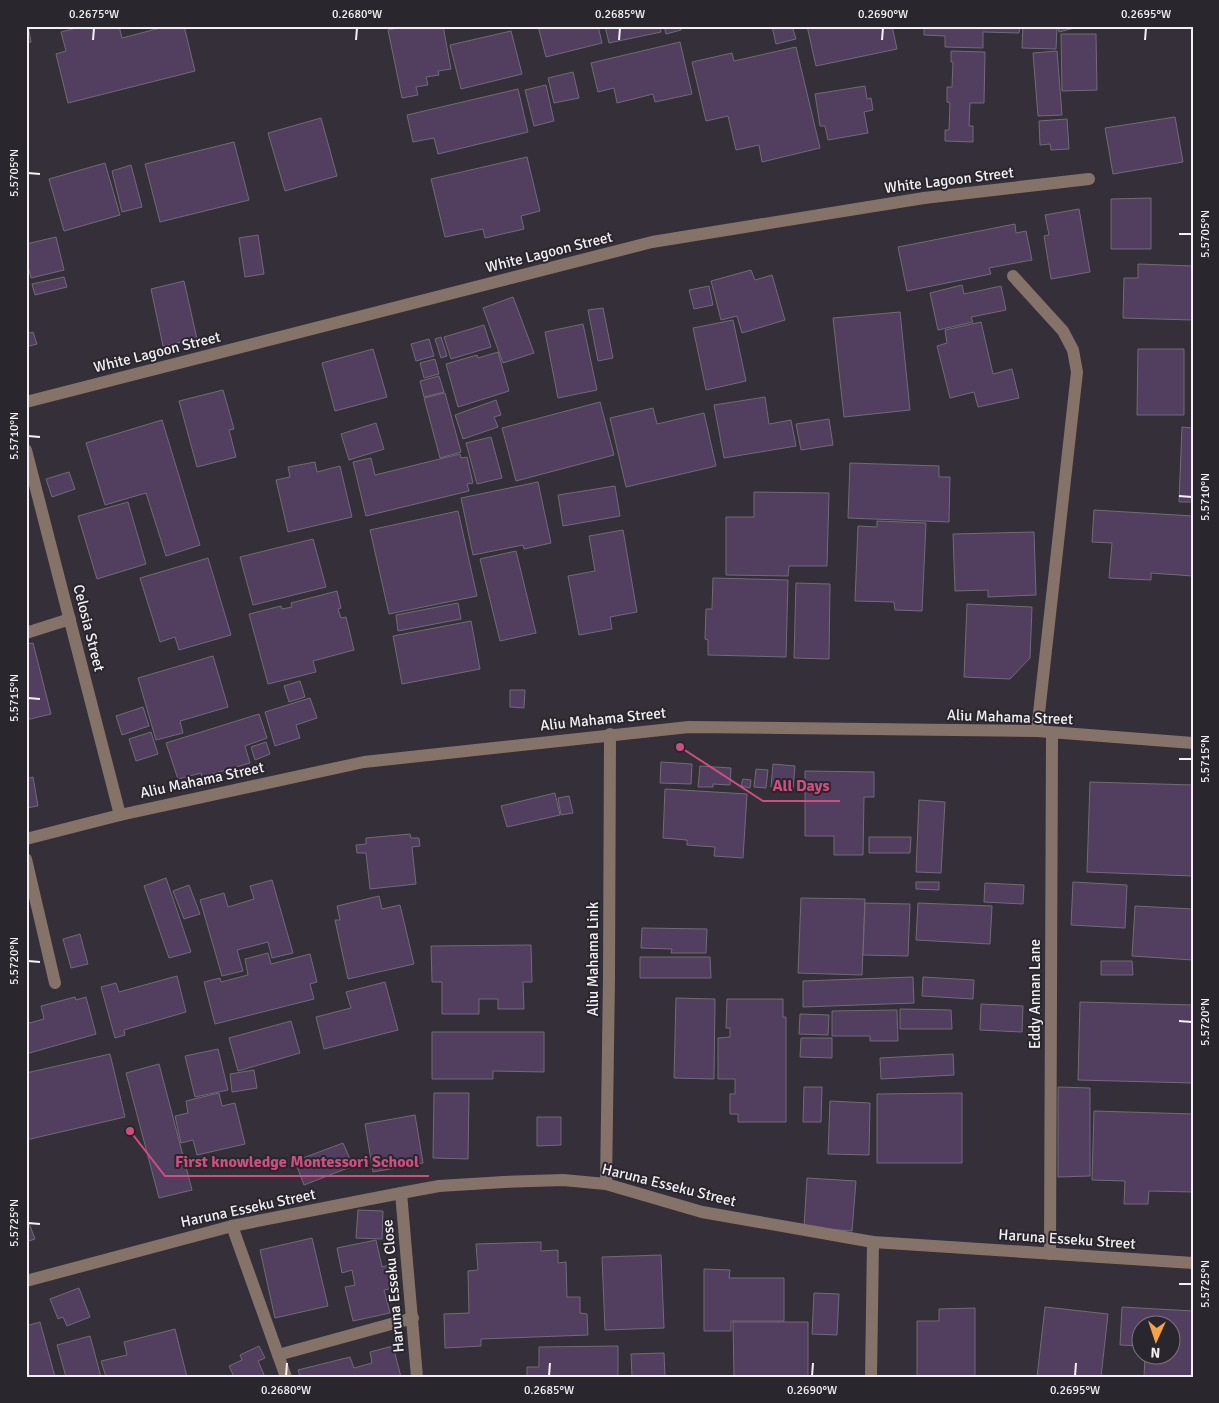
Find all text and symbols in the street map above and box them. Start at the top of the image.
text: 0.2675°W [69,7,119,22]
text: 0.2680°W [332,7,382,22]
text: 0.2685°W [595,7,645,22]
text: 0.2690°W [858,7,908,22]
text: 0.2695°W [1121,7,1171,22]
text: 5.5705°N [7,149,22,197]
street label: White Lagoon Street [883,163,1015,197]
text: 5.5705°N [1198,210,1213,258]
street label: White Lagoon Street [484,228,614,276]
street label: White Lagoon Street [92,328,222,376]
text: 5.5710°N [7,412,22,460]
text: 5.5710°N [1198,473,1213,521]
street label: Celosia Street [69,583,109,673]
text: 5.5715°N [7,674,22,722]
street label: Aliu Mahama Street [539,703,667,735]
street label: Aliu Mahama Street [947,706,1073,728]
text: 5.5715°N [1198,735,1213,783]
street label: Aliu Mahama Street [138,758,266,802]
callout: All Days [763,770,840,801]
text: All Days [773,776,829,796]
street label: Aliu Mahama Link [584,901,602,1016]
text: 5.5720°N [7,937,22,985]
street label: Eddy Annan Lane [1026,939,1044,1049]
text: 5.5720°N [1198,998,1213,1046]
callout: First knowledge Montessori School [165,1145,429,1176]
text: First knowledge Montessori School [175,1152,419,1172]
street label: Haruna Esseku Street [600,1160,738,1210]
street label: Haruna Esseku Street [179,1185,317,1231]
text: 5.5725°N [7,1199,22,1247]
street label: Haruna Esseku Close [378,1219,408,1353]
street label: Haruna Esseku Street [998,1225,1136,1253]
text: 5.5725°N [1198,1260,1213,1308]
north arrow [1132,1316,1182,1366]
text: N [1150,1344,1161,1361]
text: 0.2680°W [261,1383,311,1398]
text: 0.2685°W [524,1383,574,1398]
text: 0.2690°W [787,1383,837,1398]
text: 0.2695°W [1050,1383,1100,1398]

